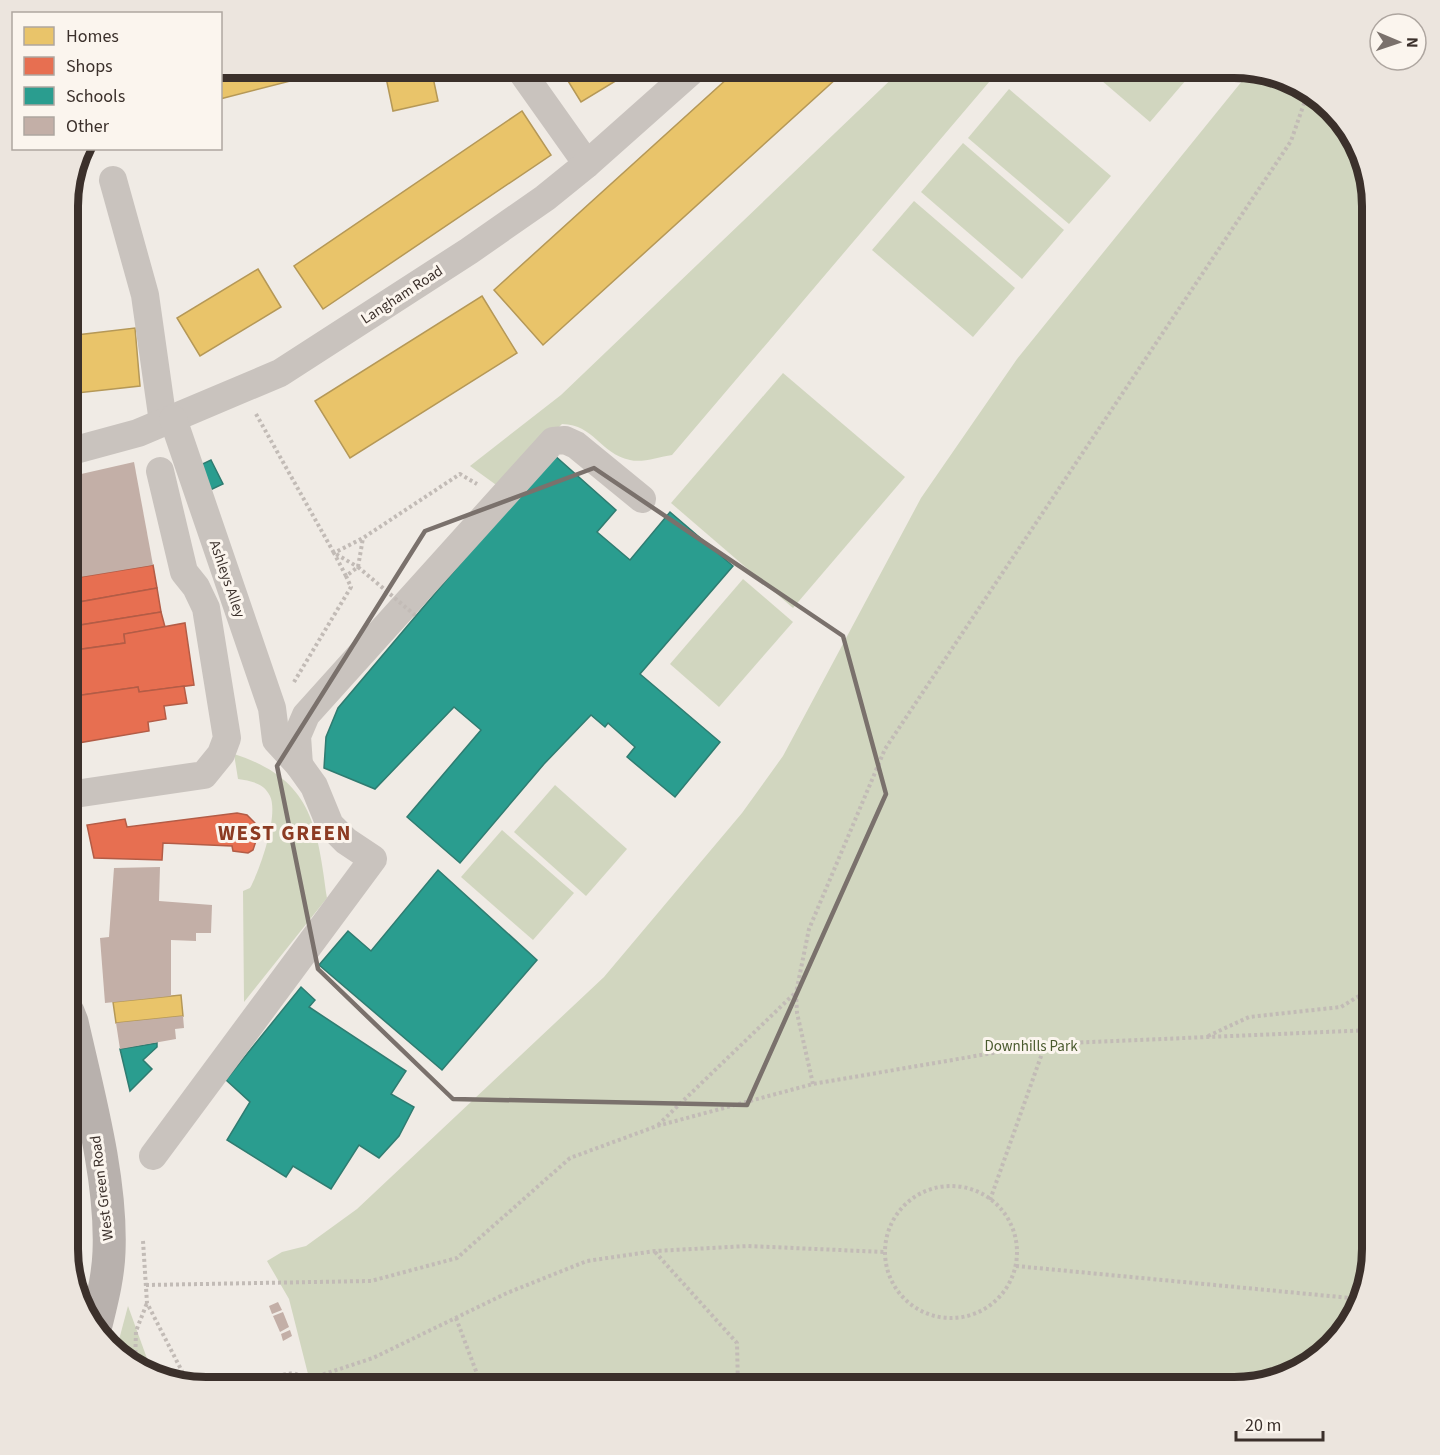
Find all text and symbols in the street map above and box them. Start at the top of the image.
legend [12,12,222,150]
north arrow [1368,12,1428,72]
text: Homes [66,24,119,49]
text: N [1401,37,1423,48]
text: Shops [66,54,113,79]
text: Schools [66,84,125,109]
text: Other [66,114,110,139]
street label: Langham Road [357,261,447,329]
street label: Ashleys Alley [204,537,250,621]
district label: WEST GREEN [218,818,352,848]
park label: Downhills Park [984,1036,1078,1057]
street label: West Green Road [85,1134,119,1242]
scale bar [1236,1404,1323,1442]
text: 20 m [1245,1413,1281,1438]

